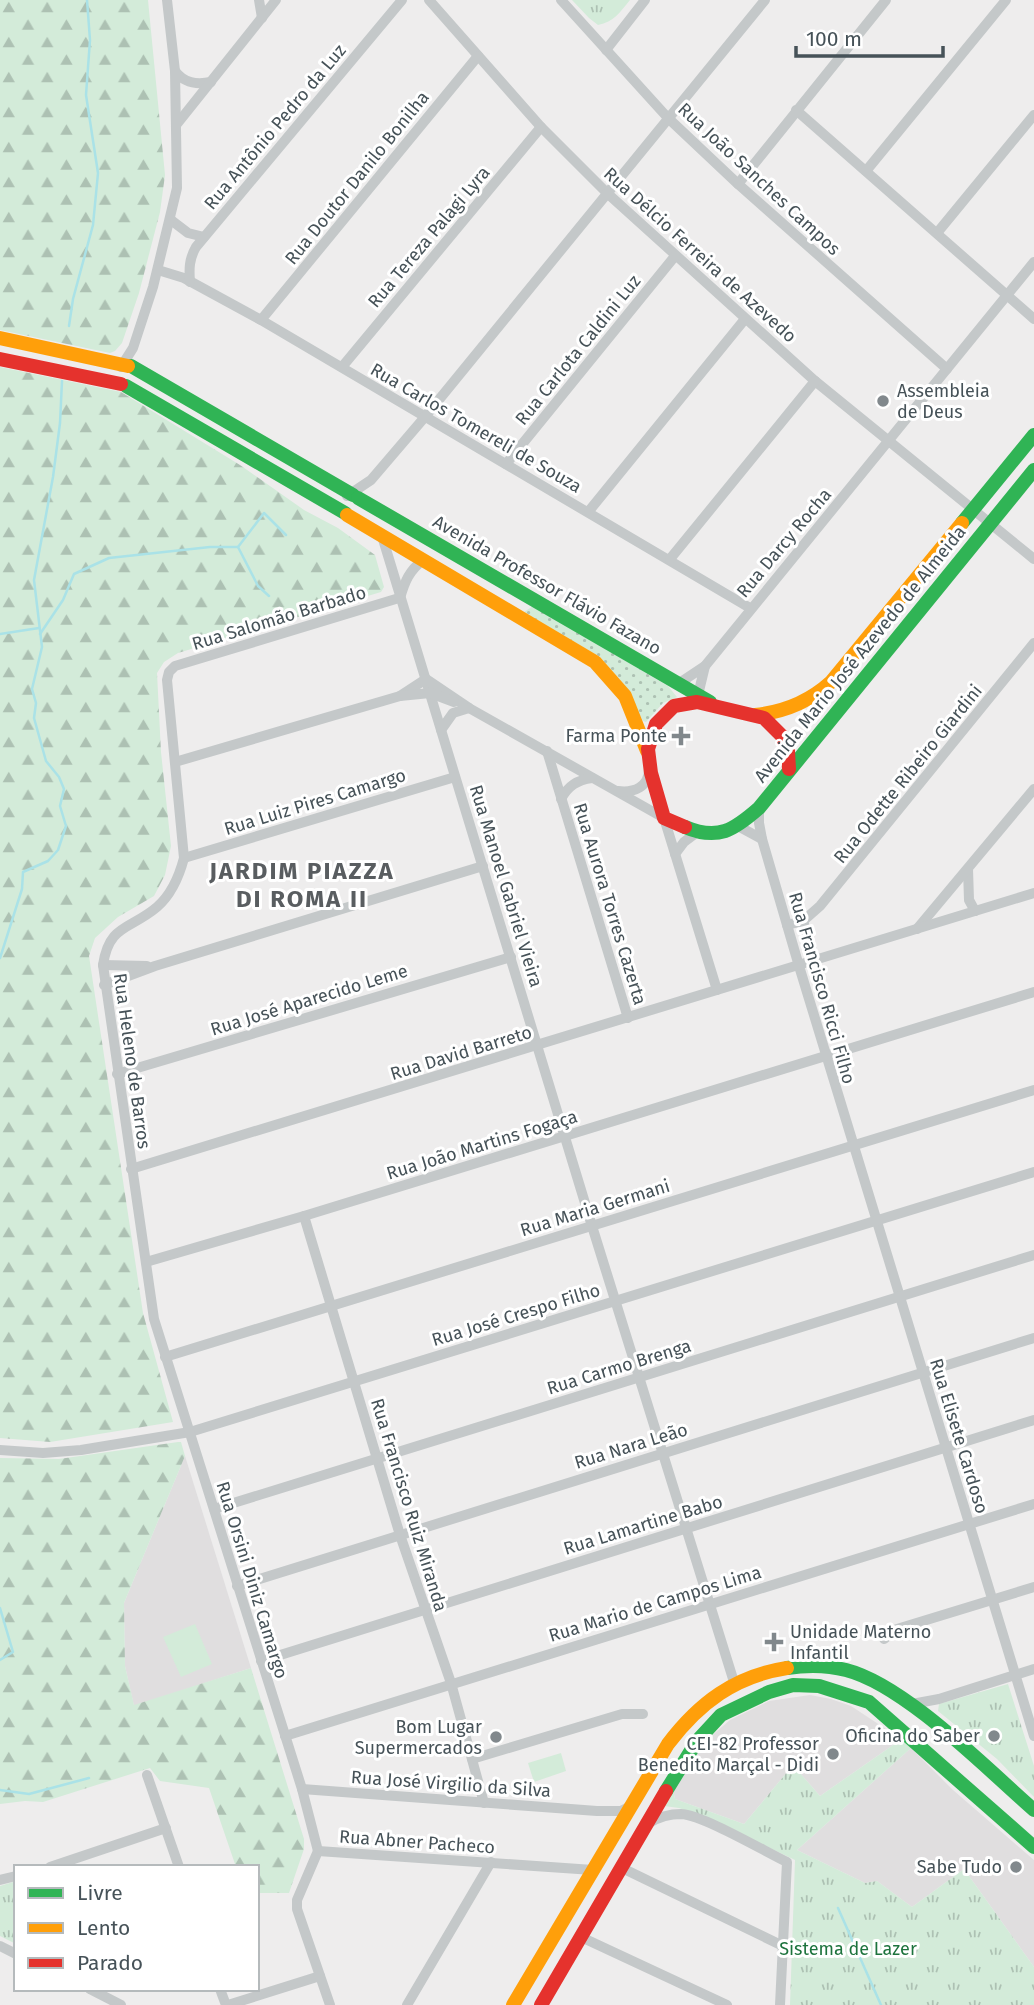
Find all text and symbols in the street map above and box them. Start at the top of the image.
scale bar [796,14,943,58]
text: 100 m [806,26,862,52]
street label: Rua Antônio Pedro da Luz [199,40,351,214]
street label: Rua Doutor Danilo Bonilha [280,87,434,269]
street label: Rua João Sanches Campos [673,98,845,260]
street label: Rua Tereza Palagi Lyra [363,162,495,312]
street label: Rua Délcio Ferreira de Azevedo [599,163,801,347]
street label: Rua Carlota Caldini Luz [511,270,646,430]
street label: Rua Carlos Tomereli de Souza [366,358,586,498]
place label: Assembleia de Deus [897,380,990,423]
marker: Assembleia de Deus [875,393,891,409]
street label: Rua Darcy Rocha [732,484,836,602]
street label: Avenida Professor Flávio Fazano [429,510,665,660]
street label: Avenida Mario José Azevedo de Almeida [749,521,971,787]
street label: Rua Salomão Barbado [189,581,369,655]
street label: Rua Odette Ribeiro Giardini [829,680,987,868]
place label: Farma Ponte [565,725,667,747]
marker: Farma Ponte [673,728,689,744]
street label: Rua Luiz Pires Camargo [221,764,409,840]
street label: Rua Manoel Gabriel Vieira [465,782,547,990]
street label: Rua Aurora Torres Cazerta [569,800,651,1008]
district label: JARDIM PIAZZA DI ROMA II [208,857,395,913]
street label: Rua Francisco Ricci Filho [784,889,860,1087]
street label: Rua José Aparecido Leme [208,960,410,1040]
street label: Rua Heleno de Barros [109,972,155,1150]
street label: Rua David Barreto [388,1021,534,1085]
street label: Rua João Martins Fogaça [384,1105,580,1185]
street label: Rua Maria Germani [518,1175,672,1241]
street label: Rua José Crespo Filho [429,1279,603,1351]
street label: Rua Carmo Brenga [544,1335,694,1399]
street label: Rua Elisete Cardoso [925,1356,993,1516]
street label: Rua Francisco Ruiz Miranda [366,1396,452,1614]
street label: Rua Nara Leão [572,1418,690,1474]
street label: Rua Orsini Diniz Camargo [212,1479,292,1681]
street label: Rua Lamartine Babo [561,1490,725,1560]
street label: Rua Mario de Campos Lima [546,1561,764,1647]
place label: Unidade Materno Infantil [790,1621,931,1664]
marker: Unidade Materno Infantil [764,1632,784,1652]
place label: Bom Lugar Supermercados [355,1716,482,1759]
place label: Oficina do Saber [845,1725,980,1747]
marker: Oficina do Saber [986,1728,1002,1744]
marker: Bom Lugar Supermercados [488,1729,504,1745]
place label: CEI-82 Professor Benedito Marçal - Didi [638,1733,819,1776]
marker: CEI-82 Professor Benedito Marçal - Didi [825,1746,841,1762]
street label: Rua José Virgilio da Silva [350,1766,552,1802]
street label: Rua Abner Pacheco [338,1826,496,1858]
place label: Sabe Tudo [917,1856,1002,1878]
marker: Sabe Tudo [1008,1859,1024,1875]
legend [14,1865,259,1991]
text: Livre [77,1880,123,1906]
text: Lento [77,1915,130,1941]
park label: Sistema de Lazer [779,1938,917,1960]
text: Parado [77,1950,143,1976]

